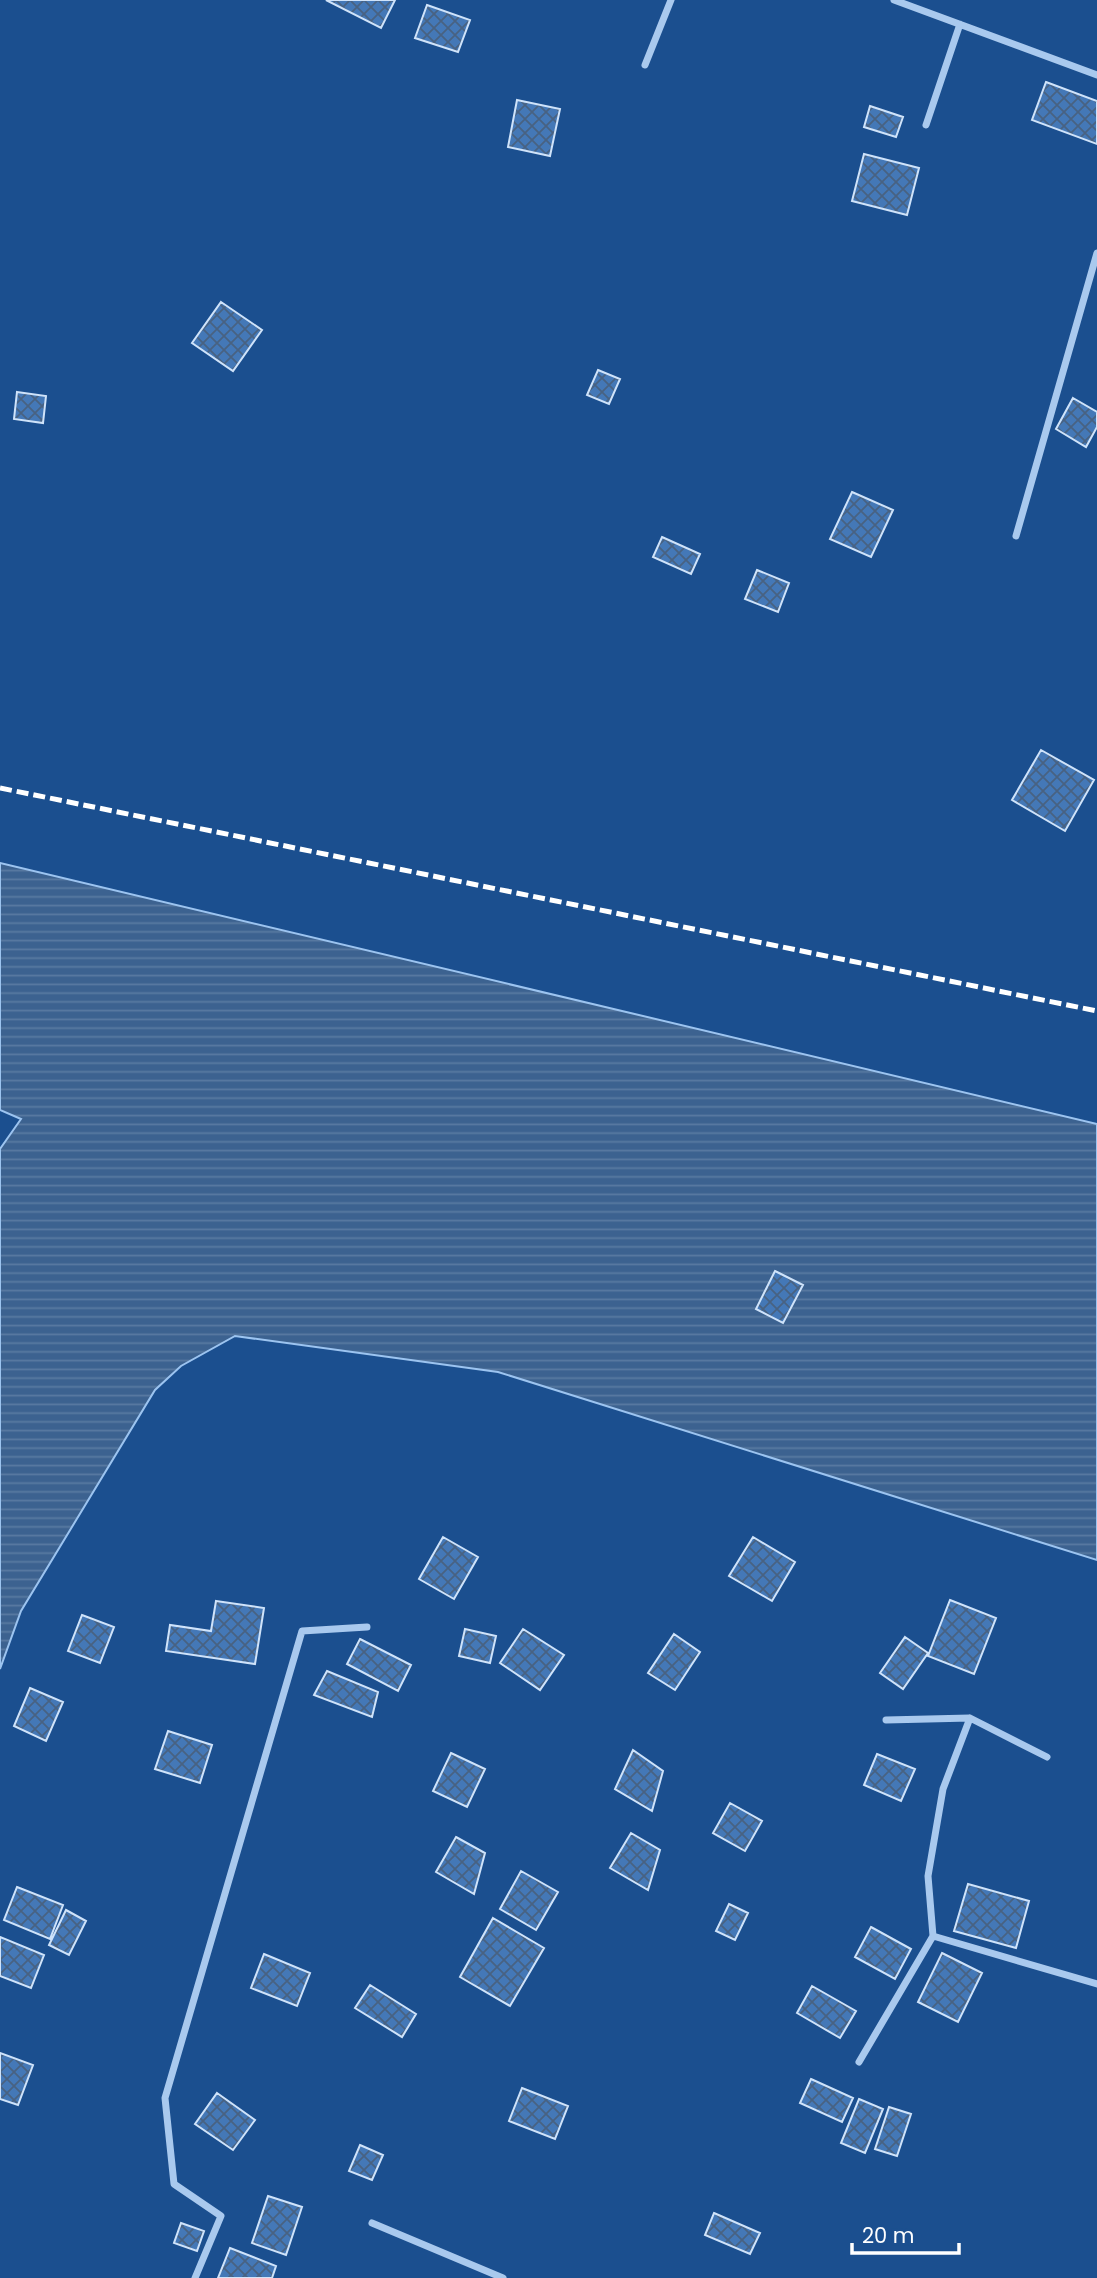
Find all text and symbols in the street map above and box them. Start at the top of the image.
scale bar [852,2212,959,2256]
text: 20 m [862,2221,915,2250]

